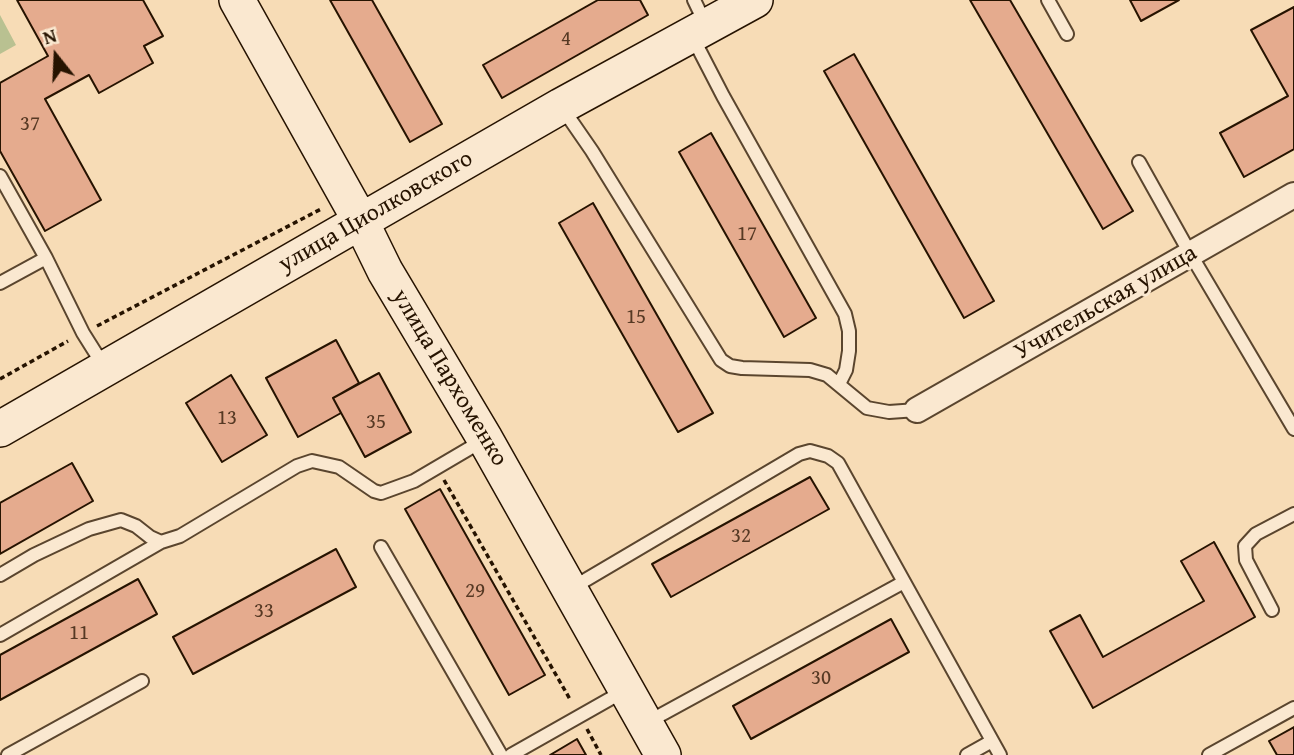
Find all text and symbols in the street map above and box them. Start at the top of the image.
north arrow [21,21,91,91]
text: N [39,21,60,51]
house number: 4 [561,27,571,53]
house number: 37 [20,112,40,138]
street label: улица Циолковского [274,145,478,279]
house number: 17 [737,222,757,248]
street label: Учительская улица [1010,239,1202,367]
street label: улица Пархоменко [385,284,513,472]
house number: 15 [626,305,646,331]
house number: 13 [217,406,237,432]
house number: 35 [366,410,386,436]
house number: 32 [731,524,751,550]
house number: 29 [465,579,485,605]
house number: 33 [254,599,274,625]
house number: 11 [69,621,89,647]
house number: 30 [811,666,831,692]

